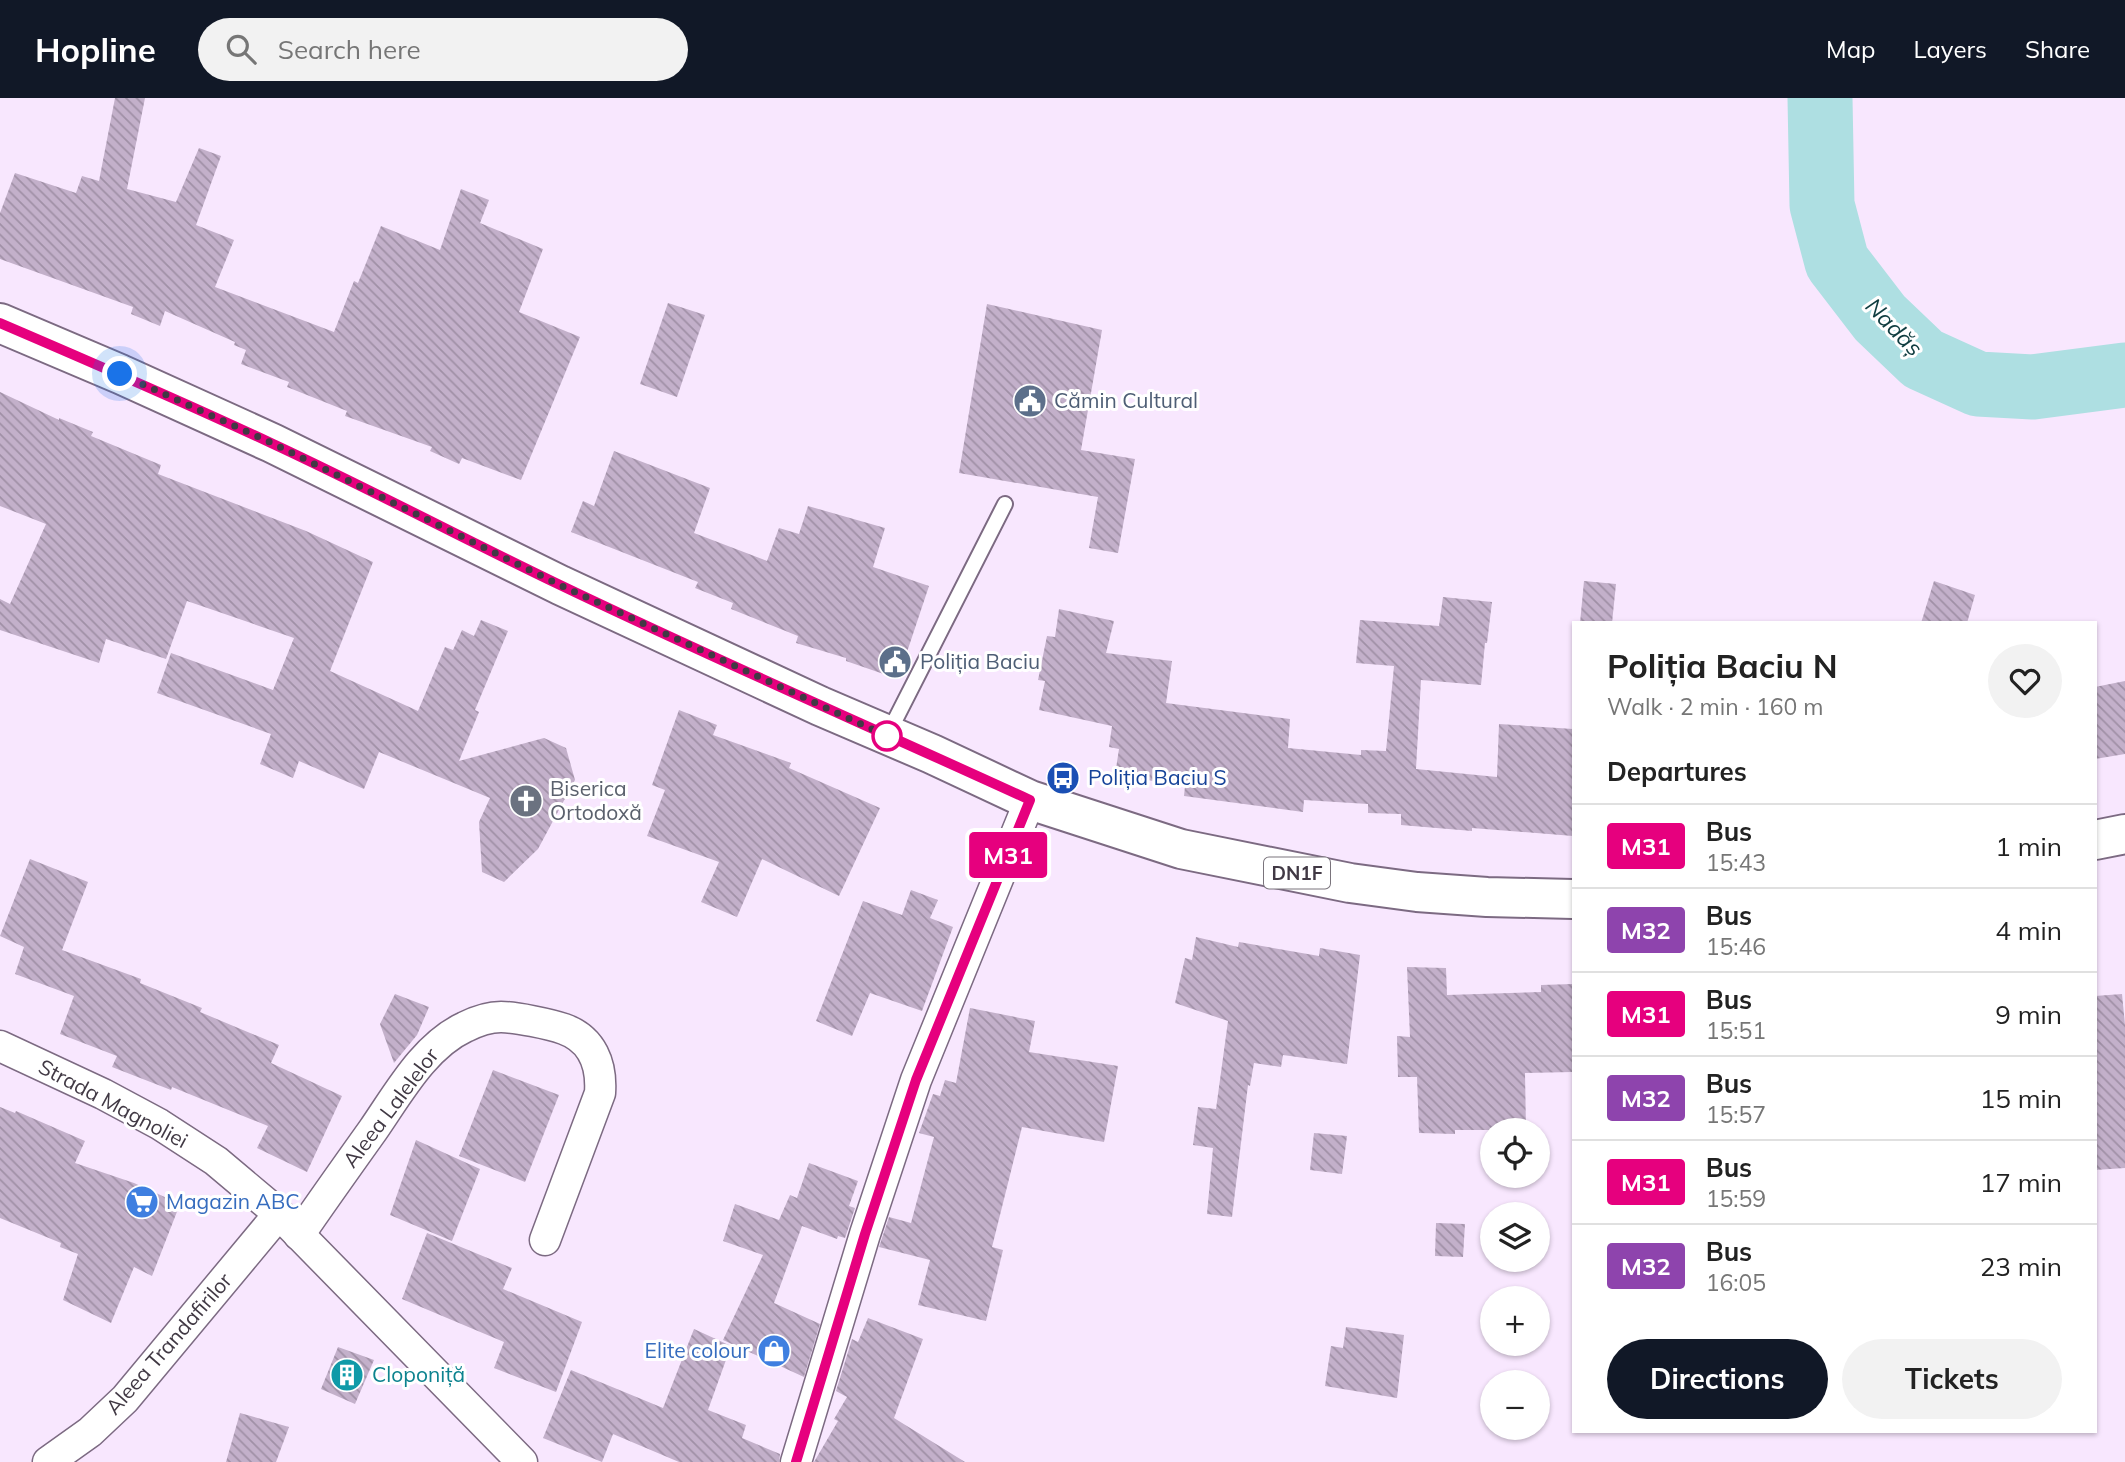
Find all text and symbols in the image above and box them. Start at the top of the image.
search box [198,18,688,81]
text: Hopline [35,29,156,70]
icon: search [222,30,260,68]
text: Search here [278,33,421,66]
text: Map [1826,34,1875,64]
text: Layers [1913,34,1987,64]
text: Share [2025,34,2090,64]
water label: Nadăș [1859,291,1929,363]
your location [102,356,137,391]
public building icon: Cămin Cultural [1011,382,1049,420]
place label: Cămin Cultural [1054,387,1198,413]
public building icon: Poliția Baciu [876,643,914,681]
button: heart [1988,644,2062,718]
text: Poliția Baciu N [1607,645,1838,686]
place label: Poliția Baciu [920,648,1040,675]
text: Walk · 2 min · 160 m [1607,692,1824,721]
unlabelled marker [872,721,902,751]
text: Departures [1607,755,1747,788]
bus stop icon: Poliția Baciu S [1044,759,1082,797]
place label: Poliția Baciu S [1088,764,1227,791]
place label: Biserica Ortodoxă [550,775,642,825]
church icon: Biserica Ortodoxă [507,782,545,820]
text: Bus [1706,815,1752,848]
text: 1 min [1995,830,2062,863]
text: M31 [1621,831,1671,861]
line badge: M31 [968,832,1048,878]
text: M31 [983,840,1033,870]
text: 15:43 [1706,848,1766,877]
road number: DN1F [1264,858,1330,888]
text: Bus [1706,899,1752,932]
text: 4 min [1995,914,2062,947]
text: M32 [1621,915,1671,945]
text: 15:46 [1706,932,1766,961]
text: Bus [1706,983,1752,1016]
text: 9 min [1995,998,2062,1031]
text: M31 [1621,999,1671,1029]
text: 15:51 [1706,1016,1766,1045]
street label: Aleea Lalelelor [337,1042,444,1172]
street label: Strada Magnoliei [34,1053,193,1153]
text: Bus [1706,1067,1752,1100]
text: 15 min [1980,1082,2062,1115]
text: M32 [1621,1083,1671,1113]
text: 15:57 [1706,1100,1766,1129]
map controls [1480,1118,1550,1440]
button: locate [1480,1118,1550,1188]
text: Bus [1706,1151,1752,1184]
text: 17 min [1980,1166,2062,1199]
text: M31 [1621,1167,1671,1197]
supermarket icon: Magazin ABC [123,1183,161,1221]
text: 15:59 [1706,1184,1766,1213]
place label: Magazin ABC [166,1188,300,1214]
button: layers [1480,1202,1550,1272]
text: Bus [1706,1235,1752,1268]
text: 23 min [1980,1250,2062,1283]
text: M32 [1621,1251,1671,1281]
street label: Aleea Trandafirilor [100,1267,237,1420]
text: 16:05 [1706,1268,1766,1297]
button: + [1480,1286,1550,1356]
shop icon: Elite colour [755,1332,793,1370]
place label: Elite colour [645,1337,750,1363]
button: Directions [1607,1339,1828,1419]
button: Tickets [1842,1339,2062,1419]
building icon: Cloponiță [328,1356,366,1394]
place label: Cloponiță [372,1361,465,1388]
button: − [1480,1370,1550,1440]

